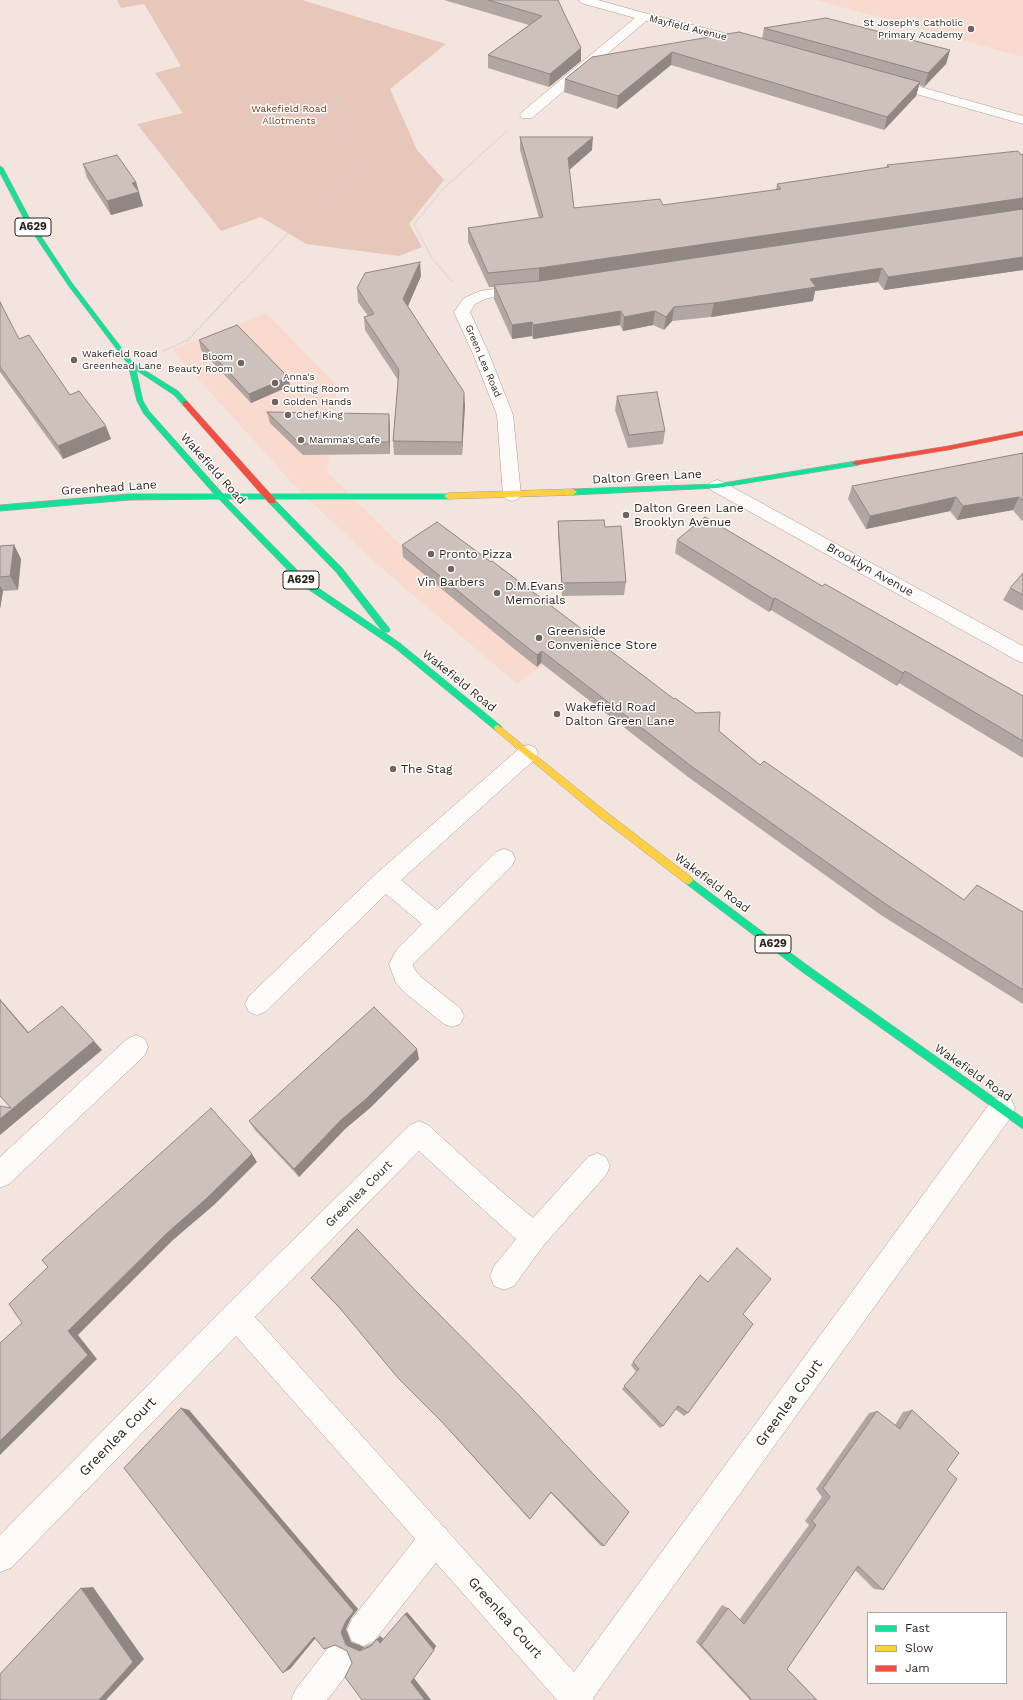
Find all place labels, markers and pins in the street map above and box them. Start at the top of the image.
place label: St Joseph's Catholic Primary Academy [863,17,963,40]
marker: St Joseph's Catholic Primary Academy [966,24,976,34]
place label: Wakefield Road Greenhead Lane [82,348,162,372]
place label: Bloom Beauty Room [168,351,233,374]
marker: Wakefield Road Greenhead Lane [69,355,79,365]
marker: Bloom Beauty Room [236,358,246,368]
place label: Anna's Cutting Room [283,371,349,394]
marker: Anna's Cutting Room [270,378,280,388]
place label: Golden Hands [283,396,352,408]
marker: Golden Hands [270,397,280,407]
place label: Chef King [296,409,343,421]
marker: Chef King [283,410,293,420]
place label: Mamma's Cafe [309,434,380,446]
marker: Mamma's Cafe [296,435,306,445]
place label: Dalton Green Lane Brooklyn Avenue [634,501,744,529]
marker: Dalton Green Lane Brooklyn Avenue [621,510,631,520]
place label: Pronto Pizza [439,547,512,561]
marker: Pronto Pizza [426,549,436,559]
marker: Vin Barbers [446,564,456,574]
place label: Vin Barbers [417,575,485,589]
place label: D.M.Evans Memorials [505,579,566,607]
marker: D.M.Evans Memorials [492,588,502,598]
place label: Greenside Convenience Store [547,624,657,652]
marker: Greenside Convenience Store [534,633,544,643]
place label: Wakefield Road Dalton Green Lane [565,700,675,728]
marker: Wakefield Road Dalton Green Lane [552,709,562,719]
place label: The Stag [401,762,452,776]
marker: The Stag [388,764,398,774]

